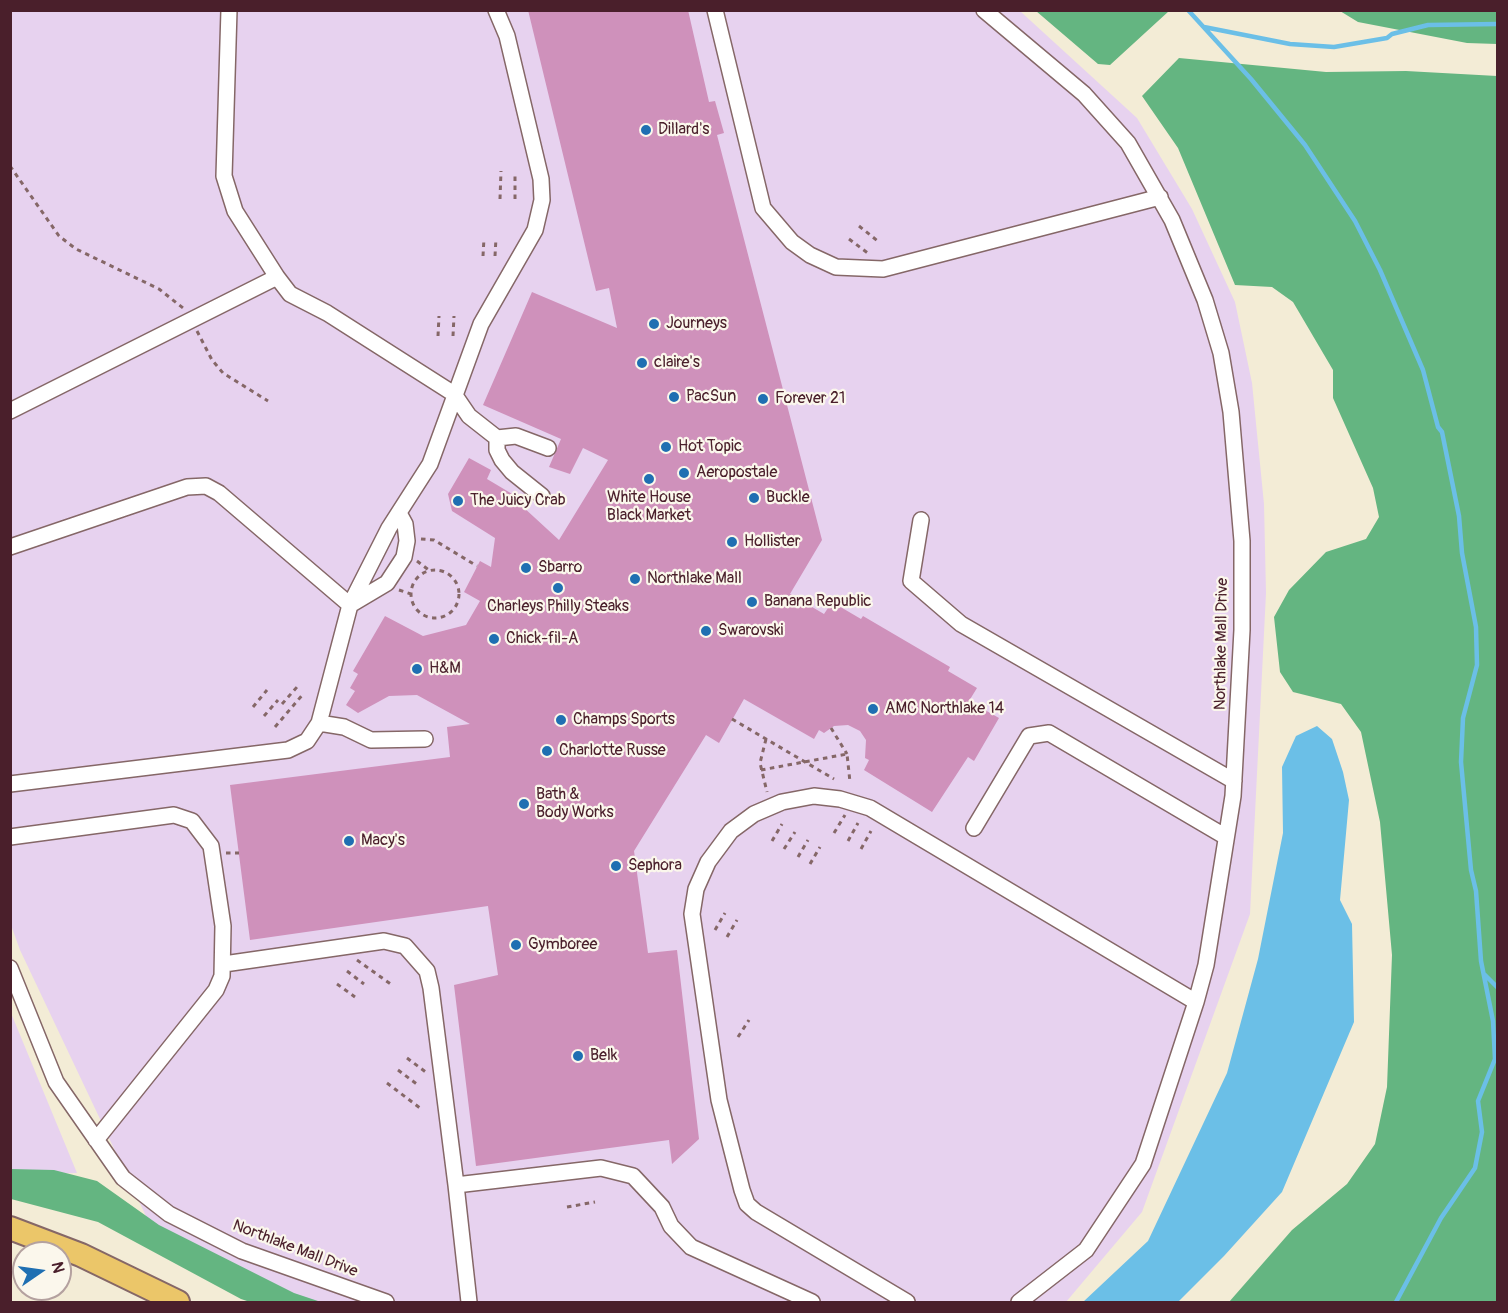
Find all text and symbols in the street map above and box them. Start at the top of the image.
place label: Dillard's [658,120,709,140]
marker: Dillard's [639,123,653,137]
place label: Journeys [666,314,727,334]
marker: Journeys [647,317,661,331]
place label: claire's [654,353,700,373]
marker: claire's [635,356,649,370]
place label: PacSun [686,387,736,407]
place label: Forever 21 [775,389,845,409]
marker: PacSun [667,390,681,404]
marker: Forever 21 [756,392,770,406]
place label: Hot Topic [678,437,742,457]
marker: Hot Topic [659,440,673,454]
place label: Aeropostale [696,463,777,483]
marker: Aeropostale [677,466,691,480]
marker: White House Black Market [642,472,656,486]
place label: White House Black Market [607,488,691,526]
place label: Buckle [766,488,810,508]
place label: The Juicy Crab [470,491,566,511]
marker: Buckle [747,491,761,505]
marker: The Juicy Crab [451,494,465,508]
place label: Hollister [744,532,800,552]
marker: Hollister [725,535,739,549]
place label: Sbarro [538,558,582,578]
marker: Sbarro [519,561,533,575]
place label: Northlake Mall [647,569,742,589]
marker: Northlake Mall [628,572,642,586]
street label: Northlake Mall Drive [1211,578,1233,710]
marker: Charleys Philly Steaks [551,581,565,595]
place label: Banana Republic [764,592,871,612]
marker: Banana Republic [745,595,759,609]
place label: Charleys Philly Steaks [487,597,629,617]
place label: Swarovski [718,621,783,641]
marker: Swarovski [699,624,713,638]
place label: Chick-fil-A [506,629,578,649]
marker: Chick-fil-A [487,632,501,646]
place label: H&M [429,659,461,679]
marker: H&M [410,662,424,676]
place label: AMC Northlake 14 [885,699,1004,719]
marker: AMC Northlake 14 [866,702,880,716]
place label: Champs Sports [573,710,675,730]
marker: Champs Sports [554,713,568,727]
place label: Charlotte Russe [559,741,666,761]
marker: Charlotte Russe [540,744,554,758]
place label: Bath & Body Works [536,785,614,823]
marker: Bath & Body Works [517,797,531,811]
place label: Macy's [361,831,405,851]
marker: Macy's [342,834,356,848]
place label: Sephora [628,856,682,876]
marker: Sephora [609,859,623,873]
place label: Gymboree [528,935,597,955]
marker: Gymboree [509,938,523,952]
place label: Belk [590,1046,617,1066]
marker: Belk [571,1049,585,1063]
street label: Northlake Mall Drive [230,1216,360,1282]
north arrow [12,1241,72,1301]
text: N [47,1260,69,1275]

